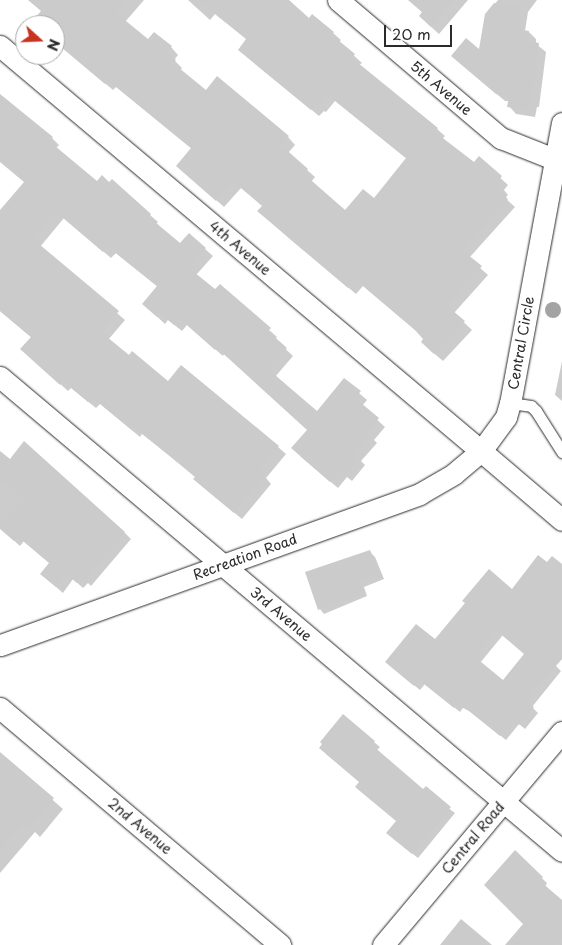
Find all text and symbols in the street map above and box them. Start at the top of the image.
north arrow [15,15,65,65]
scale bar [387,15,454,47]
text: 20 m [392,22,431,45]
text: N [42,36,65,54]
street label: 5th Avenue [407,57,475,119]
street label: 4th Avenue [206,217,274,279]
street label: Central Circle [504,295,538,391]
street label: Recreation Road [191,530,299,584]
street label: 3rd Avenue [246,583,316,645]
street label: 2nd Avenue [104,794,176,858]
street label: Central Road [438,798,508,878]

